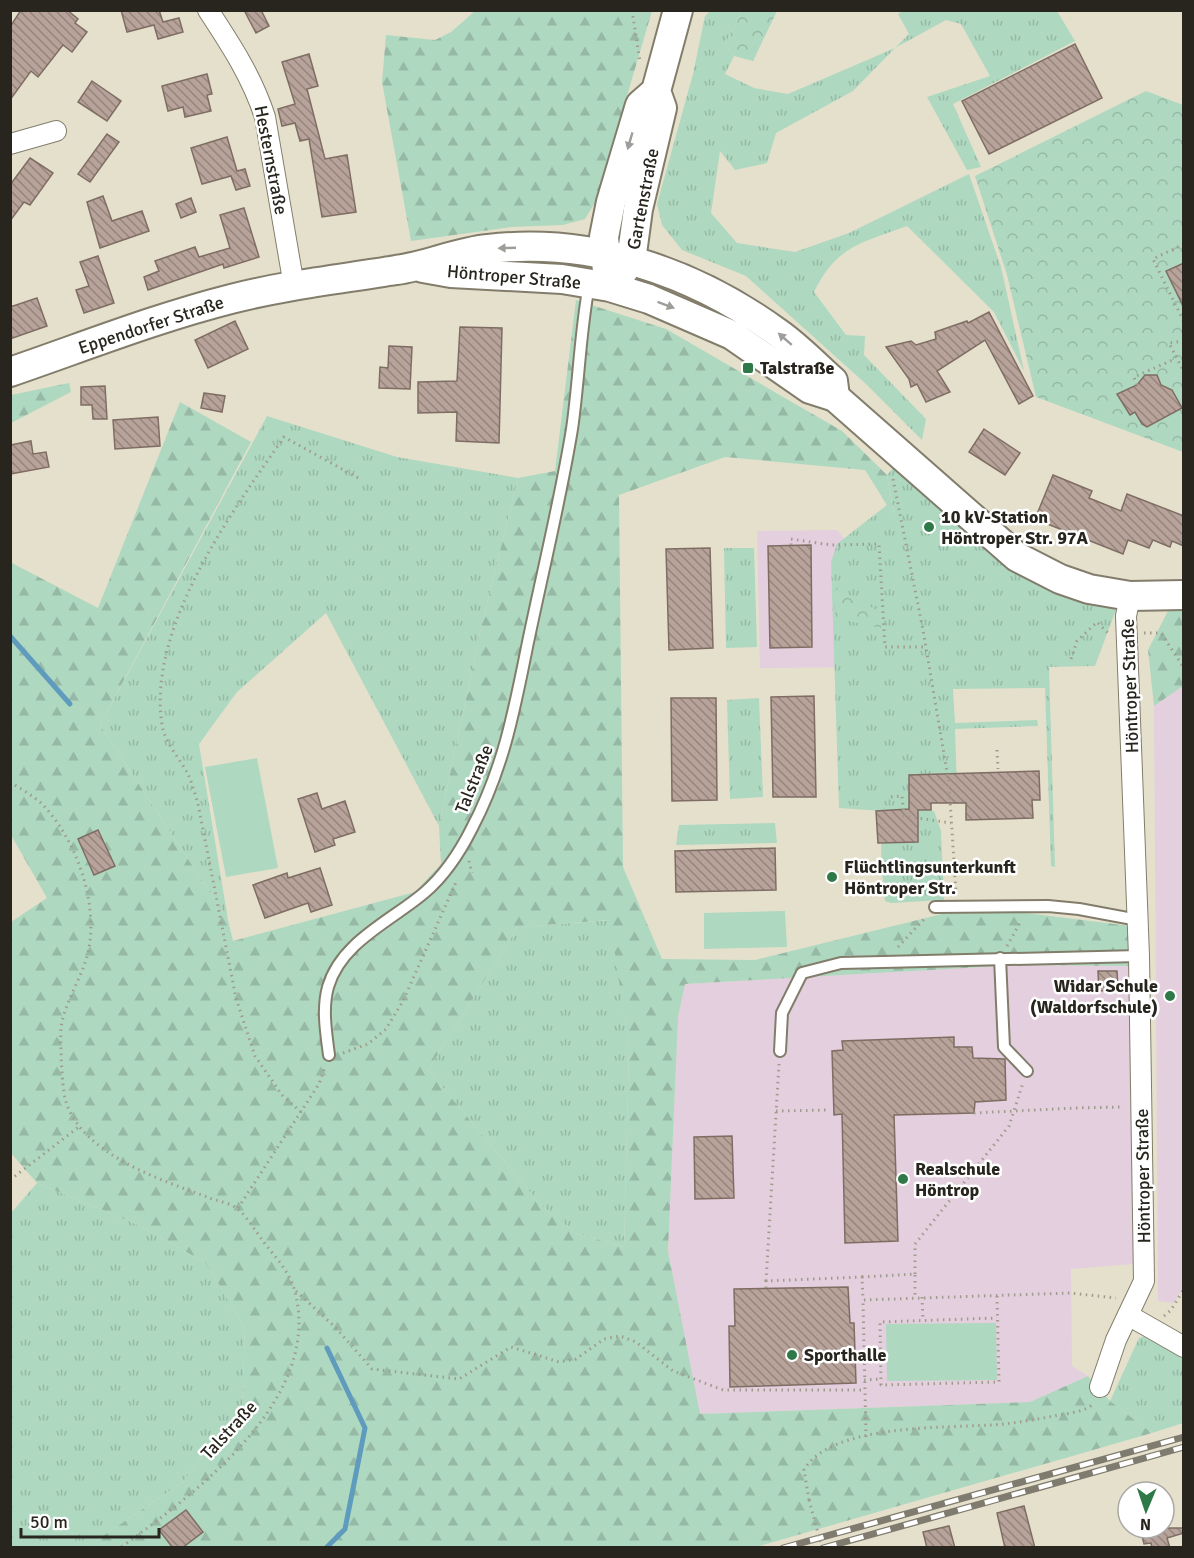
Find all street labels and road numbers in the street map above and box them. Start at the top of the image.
street label: Hesternstraße [250,104,292,216]
street label: Gartenstraße [622,146,664,252]
street label: Höntroper Straße [446,260,582,294]
street label: Eppendorfer Straße [75,291,227,359]
street label: Höntroper Straße [1117,618,1143,754]
street label: Talstraße [450,741,498,817]
street label: Höntroper Straße [1131,1109,1155,1243]
street label: Talstraße [196,1396,262,1464]

